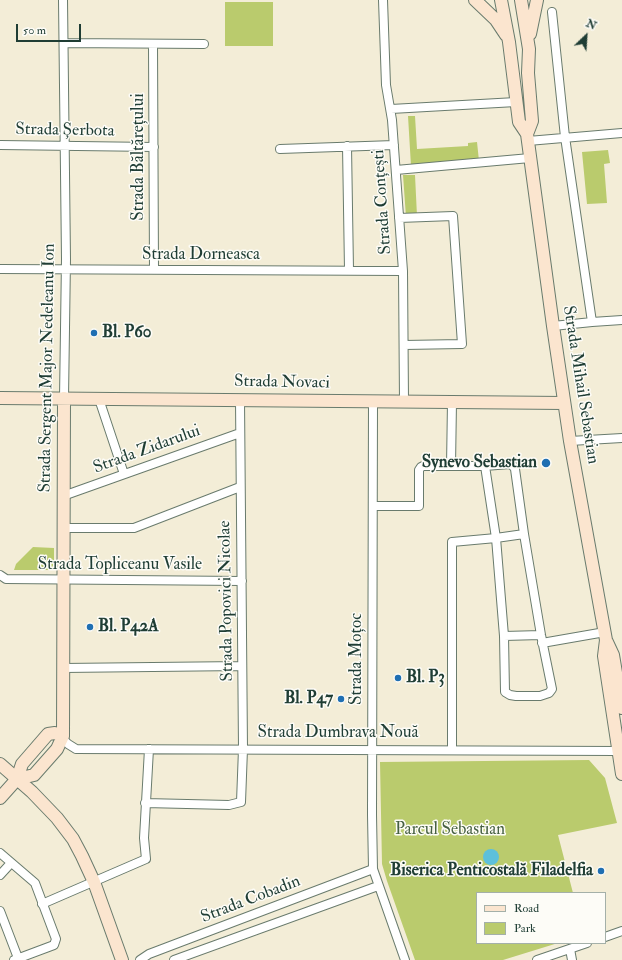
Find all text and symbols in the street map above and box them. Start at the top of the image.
scale bar [18,16,83,42]
north arrow [566,16,606,56]
text: N [584,17,598,33]
text: 50 m [23,23,46,38]
street label: Strada Băltărețului [129,93,149,221]
street label: Strada Șerbota [15,120,115,142]
street label: Strada Conțești [369,149,397,255]
street label: Strada Sergent Major Nedeleanu Ion [36,243,60,493]
street label: Strada Dorneasca [142,245,260,265]
street label: Strada Mihail Sebastian [557,304,603,466]
place label: Bl. P60 [102,323,152,343]
marker: Bl. P60 [89,328,99,338]
street label: Strada Novaci [234,372,330,394]
street label: Strada Zidarului [91,421,203,479]
place label: Synevo Sebastian [422,453,537,473]
marker: Synevo Sebastian [540,457,552,469]
street label: Strada Popovici Nicolae [215,520,239,682]
street label: Strada Topliceanu Vasile [38,555,202,575]
street label: Strada Moțoc [347,613,367,705]
place label: Bl. P42A [98,617,159,637]
marker: Bl. P42A [85,622,95,632]
place label: Bl. P3 [406,668,445,688]
marker: Bl. P3 [393,673,403,683]
place label: Bl. P47 [284,689,333,709]
marker: Bl. P47 [336,694,346,704]
street label: Strada Dumbrava Nouă [258,723,418,743]
park label: Parcul Sebastian [395,820,505,840]
place label: Biserica Penticostală Filadelfia [390,861,593,881]
marker: Biserica Penticostală Filadelfia [596,866,606,876]
street label: Strada Cobadin [198,872,304,928]
legend [476,892,606,944]
text: Road [514,901,539,916]
text: Park [514,921,536,936]

